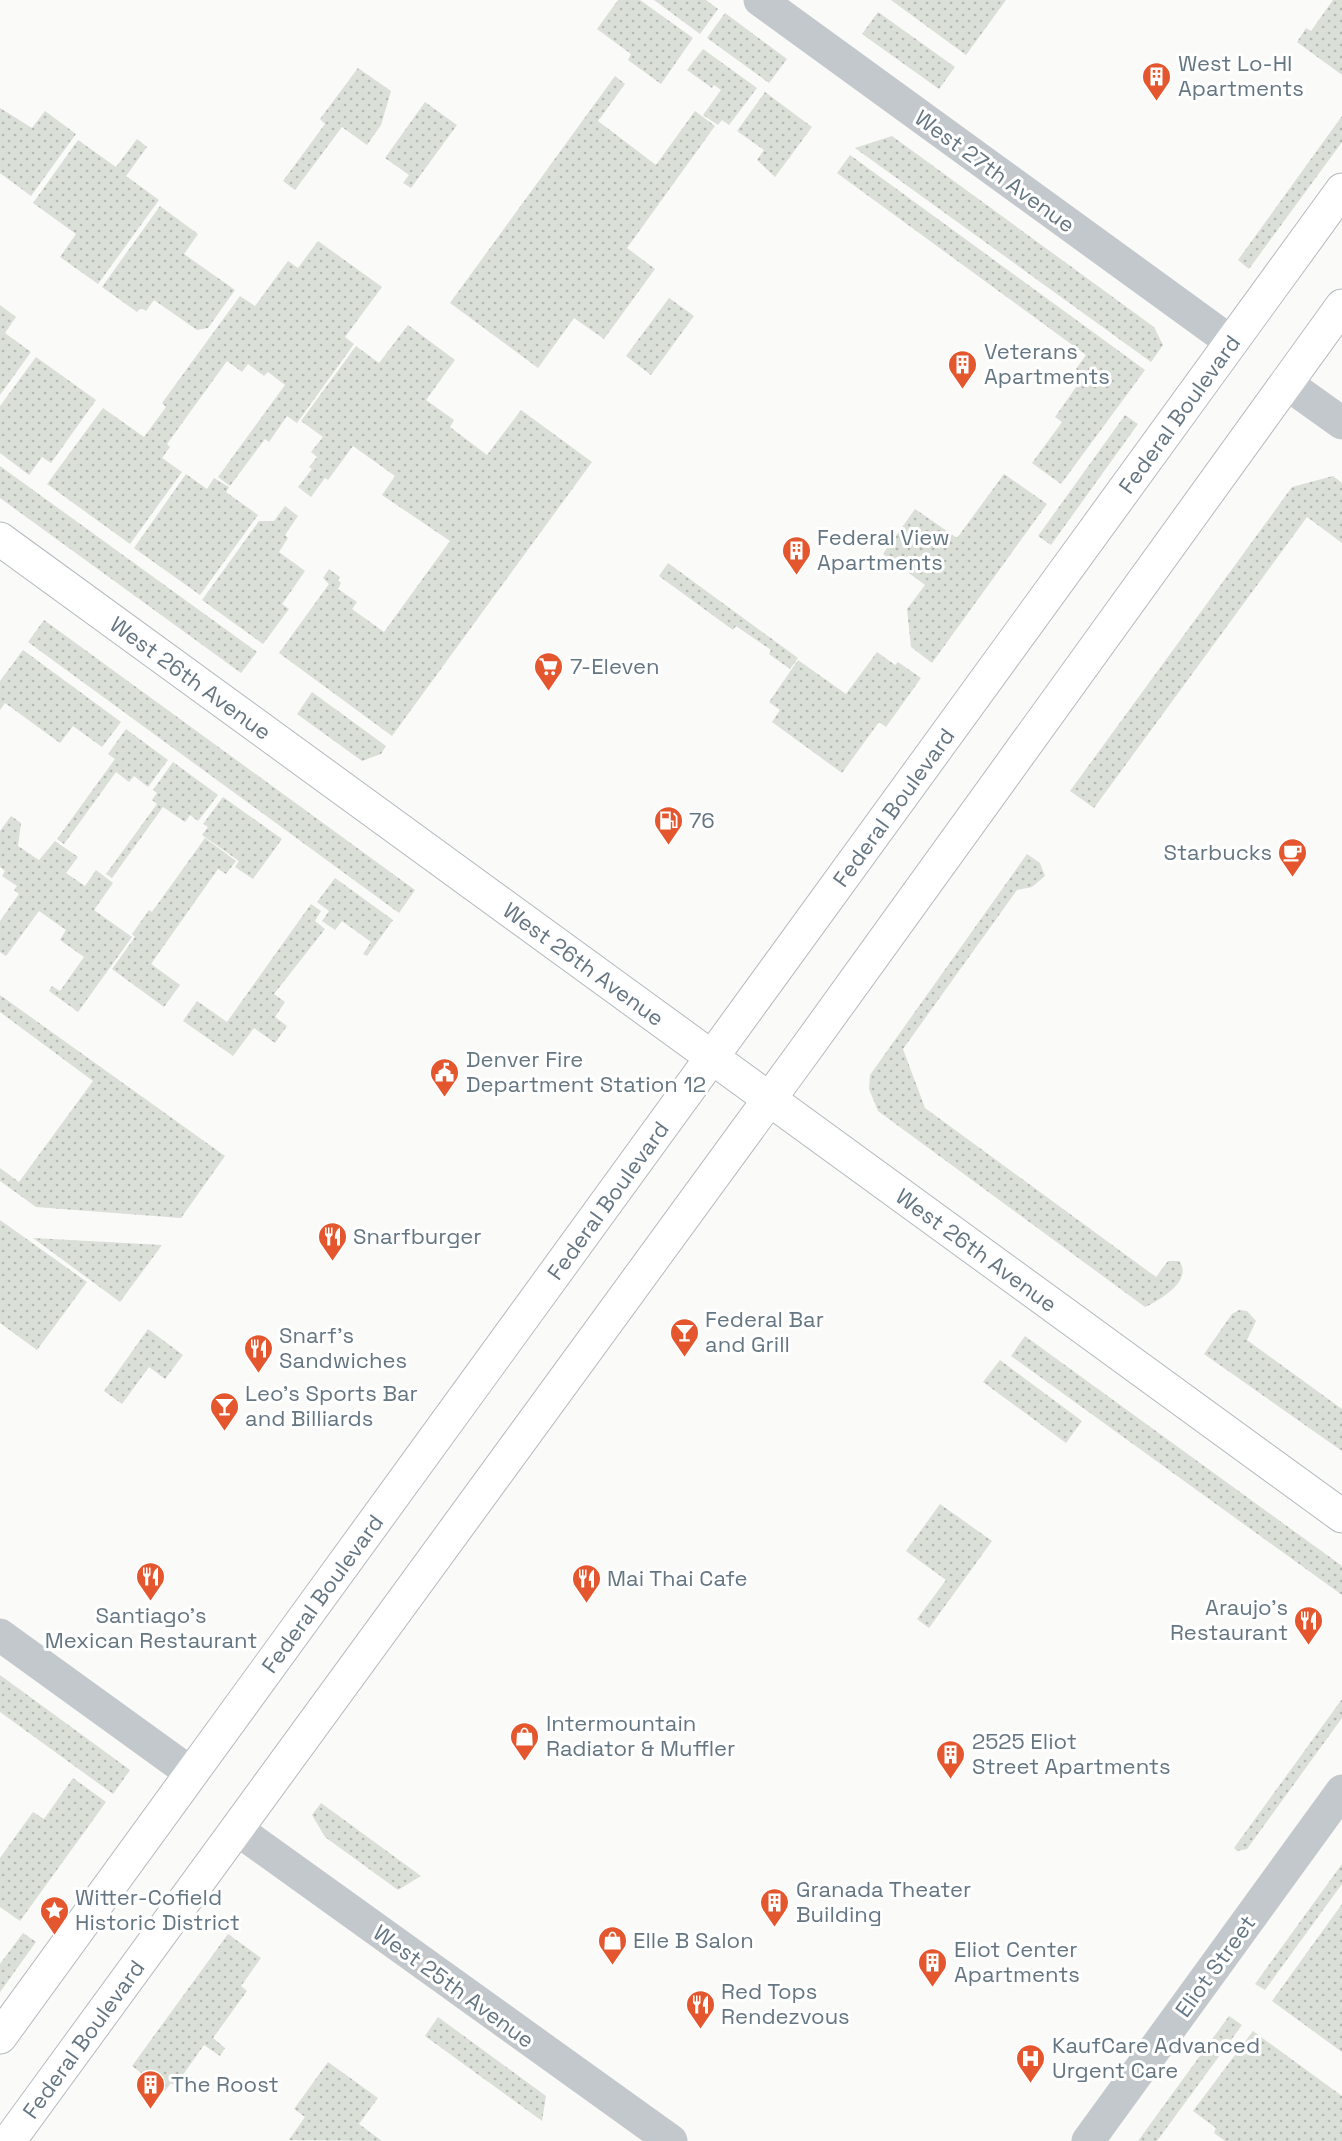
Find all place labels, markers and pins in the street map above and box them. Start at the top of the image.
place label: West Lo-HI Apartments [1178,49,1304,102]
building icon: West Lo-HI Apartments [1141,60,1173,102]
place label: Veterans Apartments [984,337,1110,390]
building icon: Veterans Apartments [947,348,979,390]
place label: Federal View Apartments [817,523,950,576]
building icon: Federal View Apartments [780,534,812,576]
supermarket icon: 7-Eleven [533,650,565,692]
place label: 7-Eleven [570,652,659,680]
fuel station icon: 76 [652,804,684,846]
place label: 76 [689,806,715,834]
cafe icon: Starbucks [1277,836,1309,878]
place label: Starbucks [1164,838,1272,866]
place label: Denver Fire Department Station 12 [466,1045,706,1098]
public building icon: Denver Fire Department Station 12 [429,1056,461,1098]
restaurant icon: Snarfburger [316,1220,348,1262]
place label: Snarfburger [353,1222,482,1250]
place label: Federal Bar and Grill [705,1305,824,1358]
bar icon: Federal Bar and Grill [668,1316,700,1358]
place label: Snarf's Sandwiches [279,1321,407,1374]
restaurant icon: Snarf's Sandwiches [242,1332,274,1374]
place label: Leo's Sports Bar and Billiards [245,1379,418,1432]
bar icon: Leo's Sports Bar and Billiards [208,1390,240,1432]
restaurant icon: Santiago's Mexican Restaurant [135,1560,167,1602]
restaurant icon: Mai Thai Cafe [570,1562,602,1604]
place label: Mai Thai Cafe [607,1564,748,1592]
place label: Araujo's Restaurant [1170,1593,1288,1646]
place label: Santiago's Mexican Restaurant [45,1601,257,1654]
restaurant icon: Araujo's Restaurant [1293,1604,1325,1646]
place label: Intermountain Radiator & Muffler [546,1709,735,1762]
shop icon: Intermountain Radiator & Muffler [509,1720,541,1762]
place label: 2525 Eliot Street Apartments [972,1727,1171,1780]
building icon: 2525 Eliot Street Apartments [935,1738,967,1780]
place label: Granada Theater Building [796,1875,971,1928]
place label: Witter-Cofield Historic District [75,1883,240,1936]
building icon: Granada Theater Building [759,1886,791,1928]
place icon: Witter-Cofield Historic District [38,1894,70,1936]
shop icon: Elle B Salon [596,1924,628,1966]
place label: Elle B Salon [633,1926,754,1954]
place label: Eliot Center Apartments [954,1935,1080,1988]
building icon: Eliot Center Apartments [917,1946,949,1988]
place label: Red Tops Rendezvous [721,1977,850,2030]
restaurant icon: Red Tops Rendezvous [684,1988,716,2030]
place label: KaufCare Advanced Urgent Care [1052,2031,1260,2084]
hospital icon: KaufCare Advanced Urgent Care [1015,2042,1047,2084]
building icon: The Roost [134,2068,166,2110]
place label: The Roost [171,2070,279,2098]

